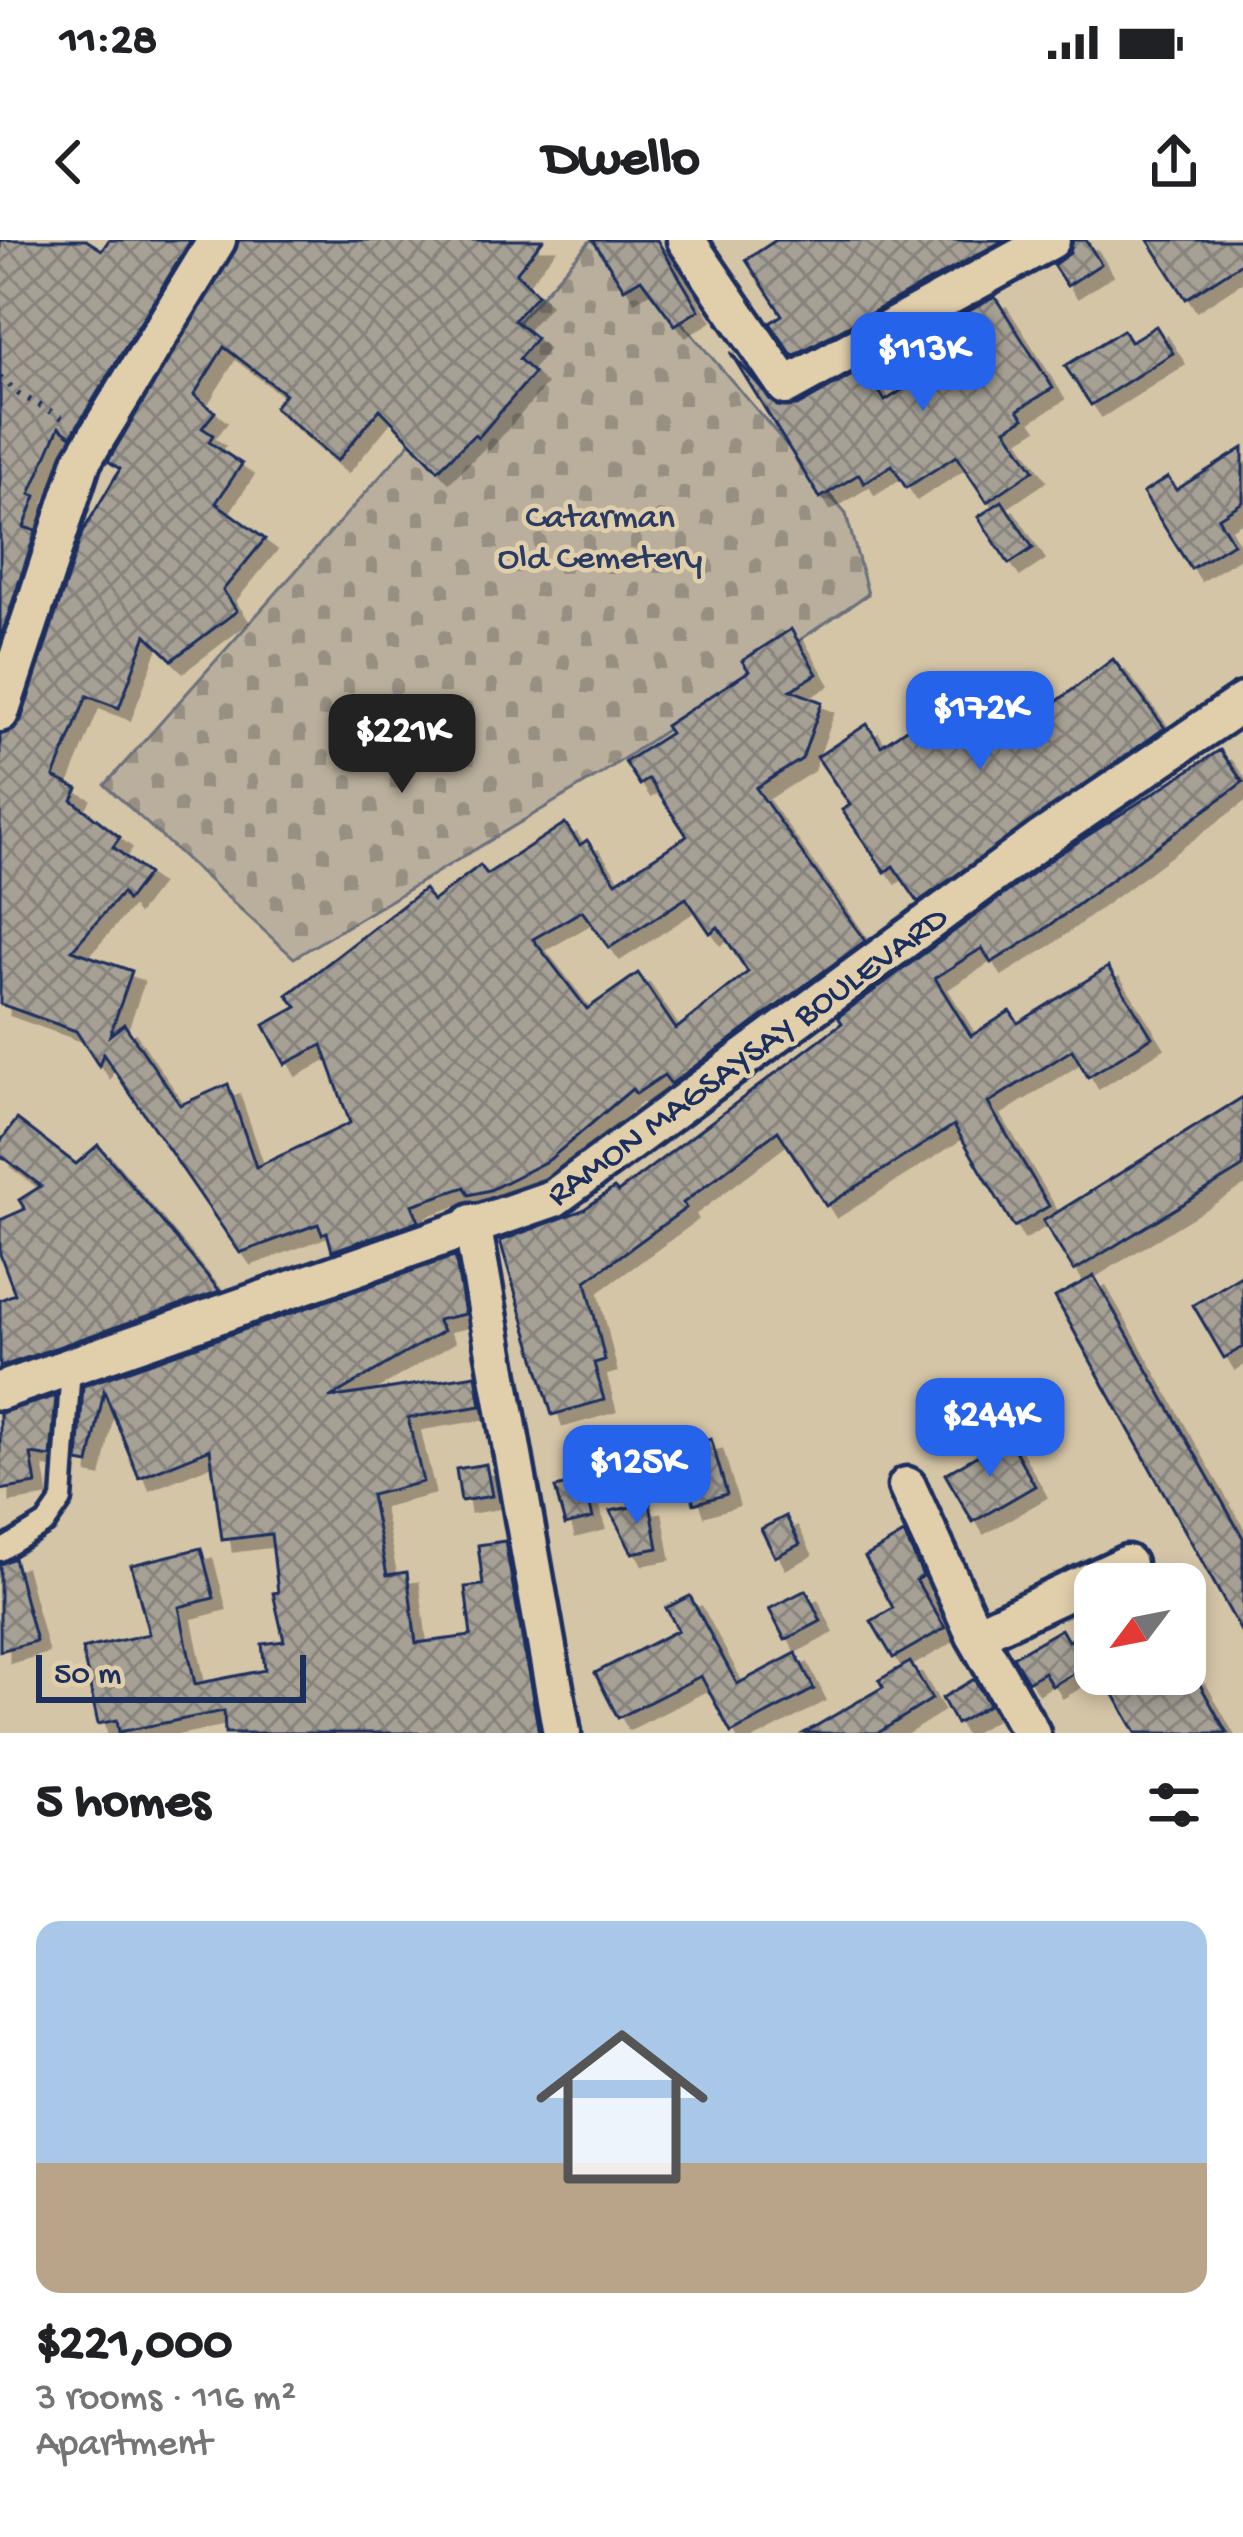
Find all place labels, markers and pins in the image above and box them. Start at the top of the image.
pin: $113K [839,312,1007,414]
pin: $172K [896,671,1064,773]
pin: $221K [318,694,486,796]
pin: $244K [906,1378,1074,1480]
pin: $125K [553,1425,721,1527]

